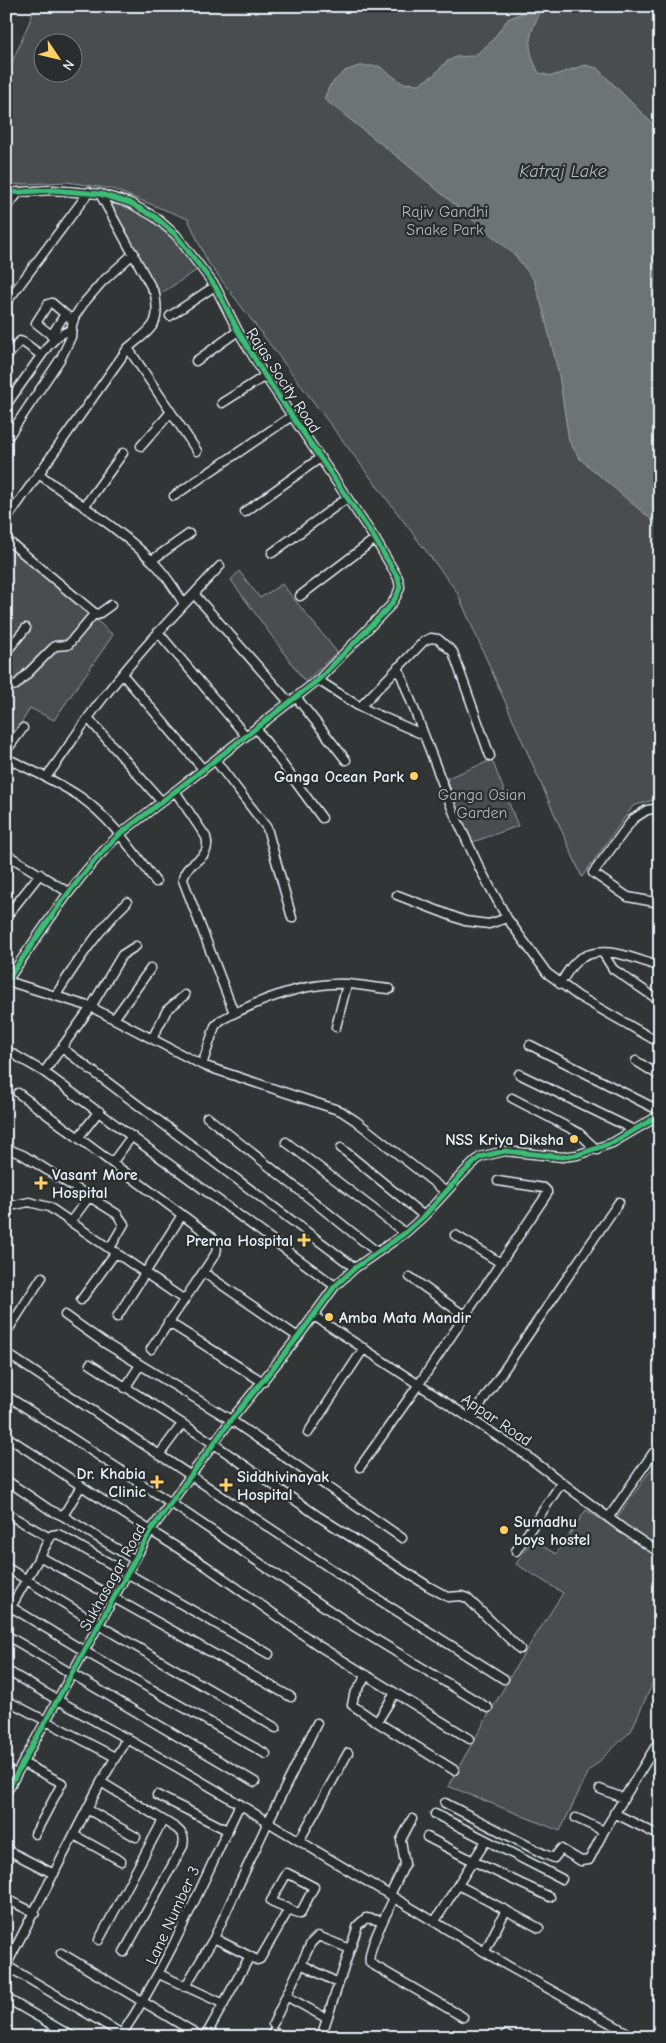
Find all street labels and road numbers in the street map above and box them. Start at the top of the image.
street label: Rajas Socity Road [242,325,324,437]
street label: Appar Road [458,1390,535,1450]
street label: Sukhasagar Road [76,1521,150,1634]
street label: Lane Number 3 [142,1863,204,1967]

